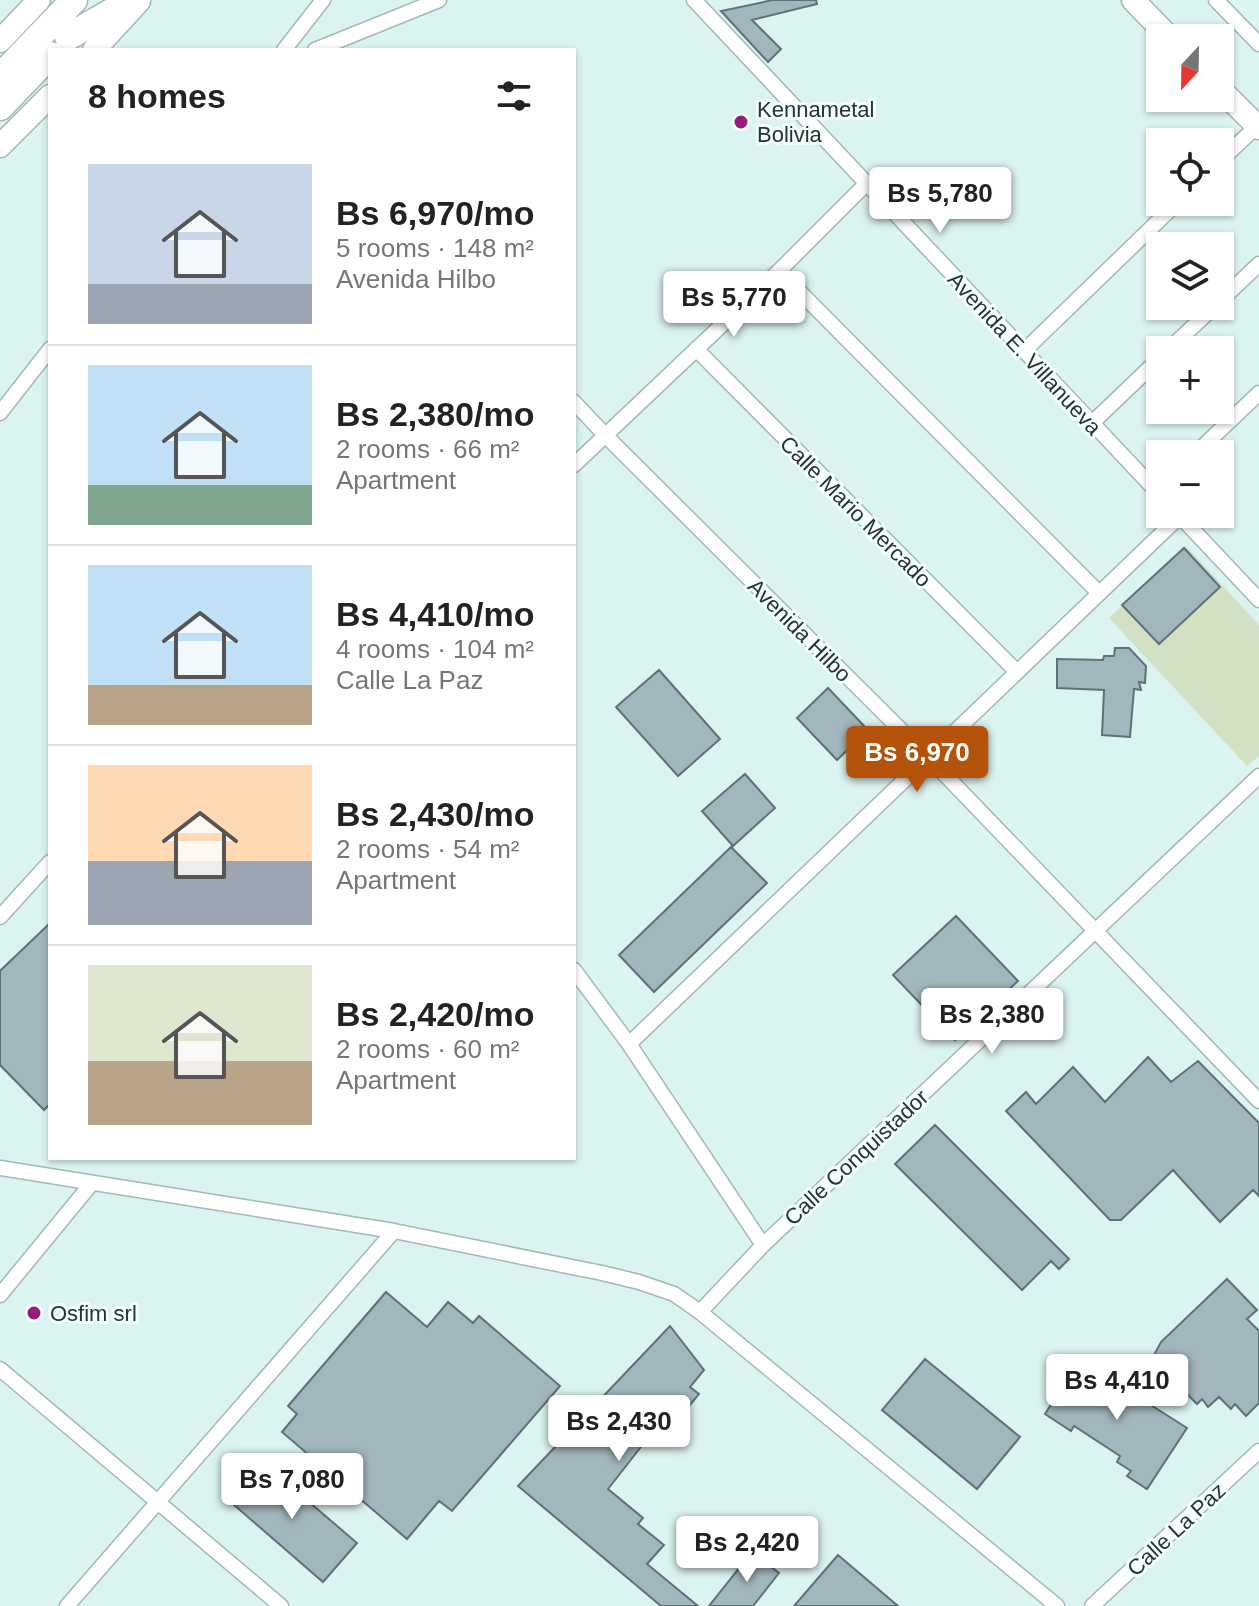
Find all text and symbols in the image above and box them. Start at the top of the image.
north arrow [1146,24,1234,112]
map controls [1146,24,1234,528]
icon: filters [492,74,536,118]
text: 8 homes [88,77,226,115]
place label: Kennametal Bolivia [757,97,874,147]
marker: Kennametal Bolivia [732,113,750,131]
button: locate [1146,128,1234,216]
pin: Bs 5,780 [857,167,1023,235]
text: Bs 5,780 [887,178,993,208]
text: Bs 6,970/mo [336,194,534,232]
icon: home [152,196,248,292]
button: layers [1146,232,1234,320]
text: 5 rooms · 148 m² [336,233,534,263]
text: Avenida Hilbo [336,264,496,294]
street label: Avenida E. Villanueva [943,267,1107,440]
pin: Bs 5,770 [651,271,817,339]
text: Bs 5,770 [681,282,787,312]
button: + [1146,336,1234,424]
text: Bs 2,380/mo [336,395,534,433]
icon: home [152,397,248,493]
street label: Calle Mario Mercado [775,431,936,592]
text: 2 rooms · 66 m² [336,434,520,464]
button: − [1146,440,1234,528]
text: Apartment [336,465,456,495]
street label: Avenida Hilbo [743,574,856,687]
text: Bs 4,410/mo [336,595,534,633]
icon: home [152,597,248,693]
text: 4 rooms · 104 m² [336,634,534,664]
text: Calle La Paz [336,665,483,695]
pin: Bs 6,970 [834,726,1000,794]
text: Bs 6,970 [864,737,970,767]
text: Bs 2,430/mo [336,795,534,833]
icon: home [152,797,248,893]
text: 2 rooms · 54 m² [336,834,520,864]
text: Apartment [336,865,456,895]
pin: Bs 2,380 [909,988,1075,1056]
text: Bs 2,420/mo [336,995,534,1033]
icon: home [152,997,248,1093]
text: Bs 2,380 [939,999,1045,1029]
text: 2 rooms · 60 m² [336,1034,520,1064]
text: Apartment [336,1065,456,1095]
street label: Calle Conquistador [779,1084,933,1230]
place label: Osfim srl [50,1301,137,1326]
marker: Osfim srl [25,1304,43,1322]
pin: Bs 4,410 [1034,1354,1200,1422]
text: Bs 4,410 [1064,1365,1170,1395]
pin: Bs 2,430 [536,1395,702,1463]
text: Bs 2,430 [566,1406,672,1436]
pin: Bs 7,080 [209,1453,375,1521]
text: Bs 7,080 [239,1464,345,1494]
street label: Calle La Paz [1122,1478,1230,1581]
pin: Bs 2,420 [664,1516,830,1584]
text: Bs 2,420 [694,1527,800,1557]

